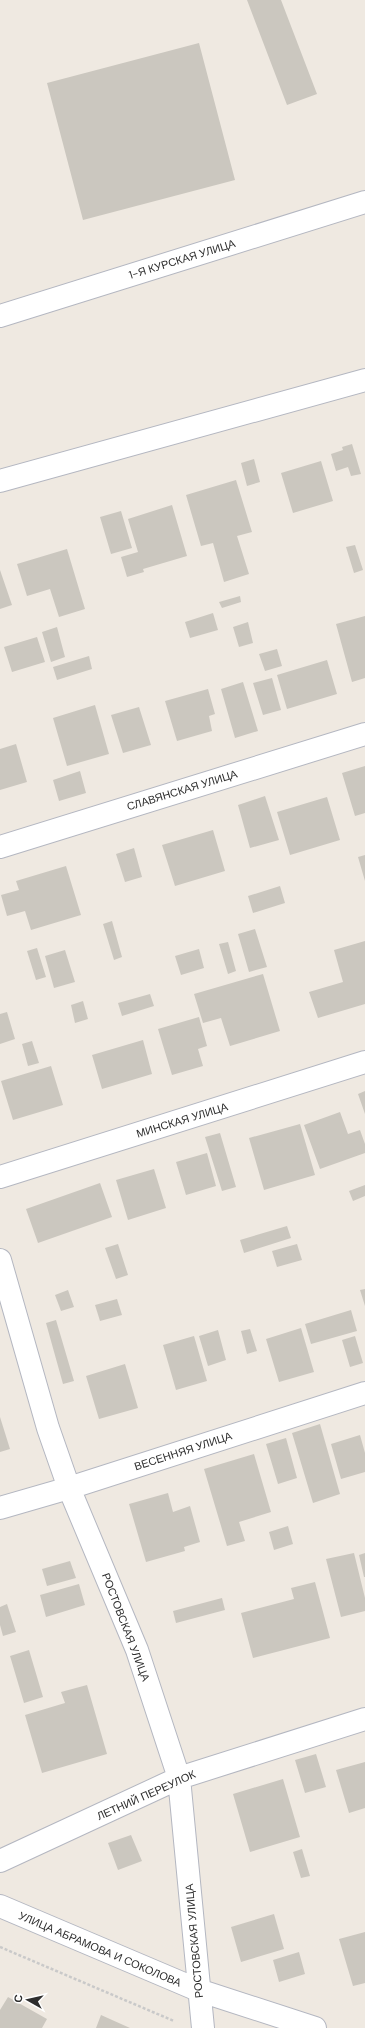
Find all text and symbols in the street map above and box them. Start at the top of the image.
street label: 1-Я КУРСКАЯ УЛИЦА [127,236,238,282]
street label: СЛАВЯНСКАЯ УЛИЦА [125,766,240,813]
street label: МИНСКАЯ УЛИЦА [135,1099,230,1141]
street label: ВЕСЕННЯЯ УЛИЦА [132,1428,234,1473]
street label: РОСТОВСКАЯ УЛИЦА [99,1571,153,1684]
street label: ЛЕТНИЙ ПЕРЕУЛОК [94,1767,198,1823]
street label: РОСТОВСКАЯ УЛИЦА [182,1883,206,1999]
street label: УЛИЦА АБРАМОВА И СОКОЛОВА [16,1908,184,1990]
north arrow [8,1980,48,2020]
text: С [11,1994,26,2004]

